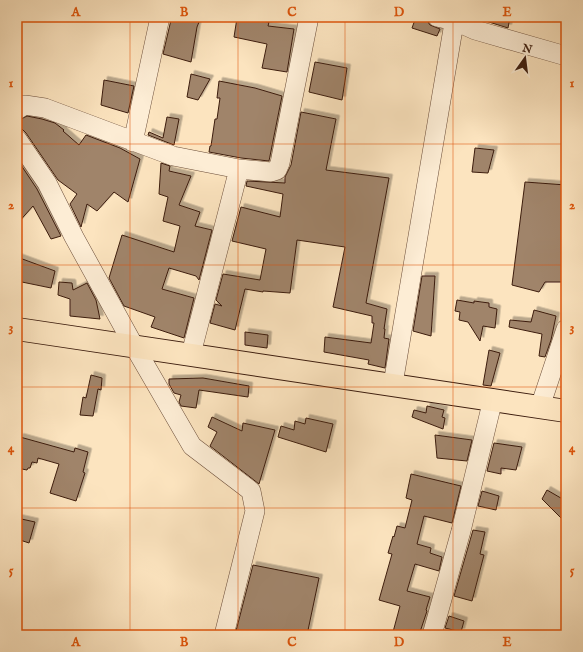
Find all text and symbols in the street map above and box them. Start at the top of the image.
text: A [71,4,82,21]
text: B [180,4,189,21]
text: C [287,4,297,21]
text: D [394,4,405,21]
text: E [502,4,512,21]
north arrow [505,38,545,78]
text: N [520,41,534,57]
text: 1 [9,75,14,92]
text: 1 [570,75,575,92]
text: 2 [8,197,14,214]
text: 2 [569,197,575,214]
text: 3 [9,319,14,336]
text: 3 [570,319,575,336]
text: 4 [8,440,15,457]
text: 4 [569,440,576,457]
text: 5 [9,562,14,579]
text: 5 [570,562,575,579]
text: A [71,634,82,651]
text: B [180,634,189,651]
text: C [287,634,297,651]
text: D [394,634,405,651]
text: E [502,634,512,651]

